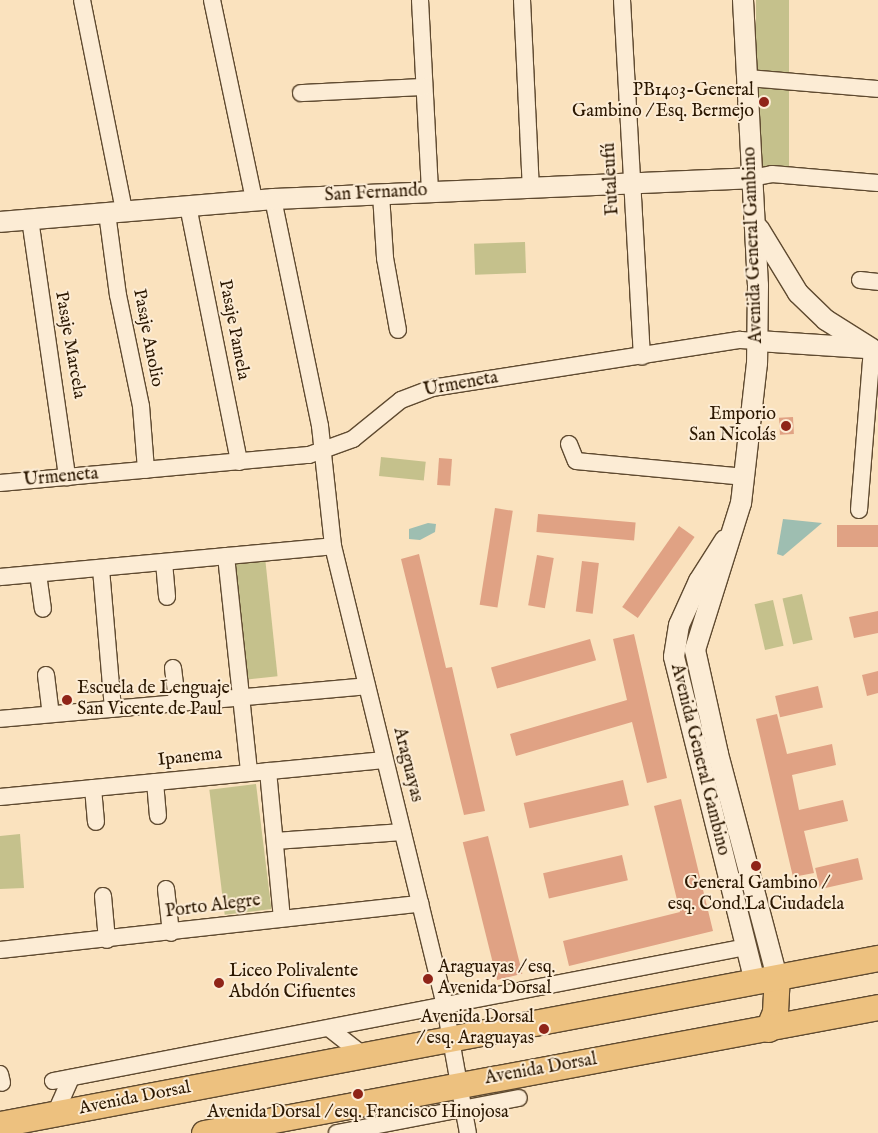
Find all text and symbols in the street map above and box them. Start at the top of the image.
place label: PB1403-General Gambino / Esq. Bermejo [572,81,754,124]
marker: PB1403-General Gambino / Esq. Bermejo [758,96,770,108]
street label: Futaleufú [599,142,625,216]
street label: Avenida General Gambino [740,146,768,344]
street label: San Fernando [324,181,428,207]
street label: Pasaje Pamela [213,278,253,382]
street label: Pasaje Anolio [127,287,167,389]
street label: Pasaje Marcela [49,290,89,400]
street label: Urmeneta [422,368,500,402]
place label: Emporio San Nicolás [689,405,776,448]
marker: Emporio San Nicolás [780,420,792,432]
street label: Urmeneta [23,464,99,492]
street label: Avenida General Gambino [665,662,733,858]
place label: Escuela de Lenguaje San Vicente de Paul [77,679,230,722]
marker: Escuela de Lenguaje San Vicente de Paul [61,694,73,706]
street label: Araguayas [387,725,427,805]
street label: Ipanema [157,744,223,772]
marker: General Gambino / esq. Cond.La Ciudadela [750,860,762,872]
place label: General Gambino / esq. Cond.La Ciudadela [668,874,844,916]
street label: Porto Alegre [164,890,262,924]
place label: Araguayas / esq. Avenida Dorsal [438,958,555,1001]
place label: Liceo Polivalente Abdón Cifuentes [229,962,358,1004]
marker: Araguayas / esq. Avenida Dorsal [422,973,434,985]
marker: Liceo Polivalente Abdón Cifuentes [213,977,225,989]
place label: Avenida Dorsal / esq. Araguayas [417,1008,534,1050]
marker: Avenida Dorsal / esq. Araguayas [538,1023,550,1035]
street label: Avenida Dorsal [483,1050,599,1090]
street label: Avenida Dorsal [77,1078,193,1120]
marker: Avenida Dorsal / esq. Francisco Hinojosa [352,1088,364,1100]
place label: Avenida Dorsal / esq. Francisco Hinojosa [207,1102,509,1124]

